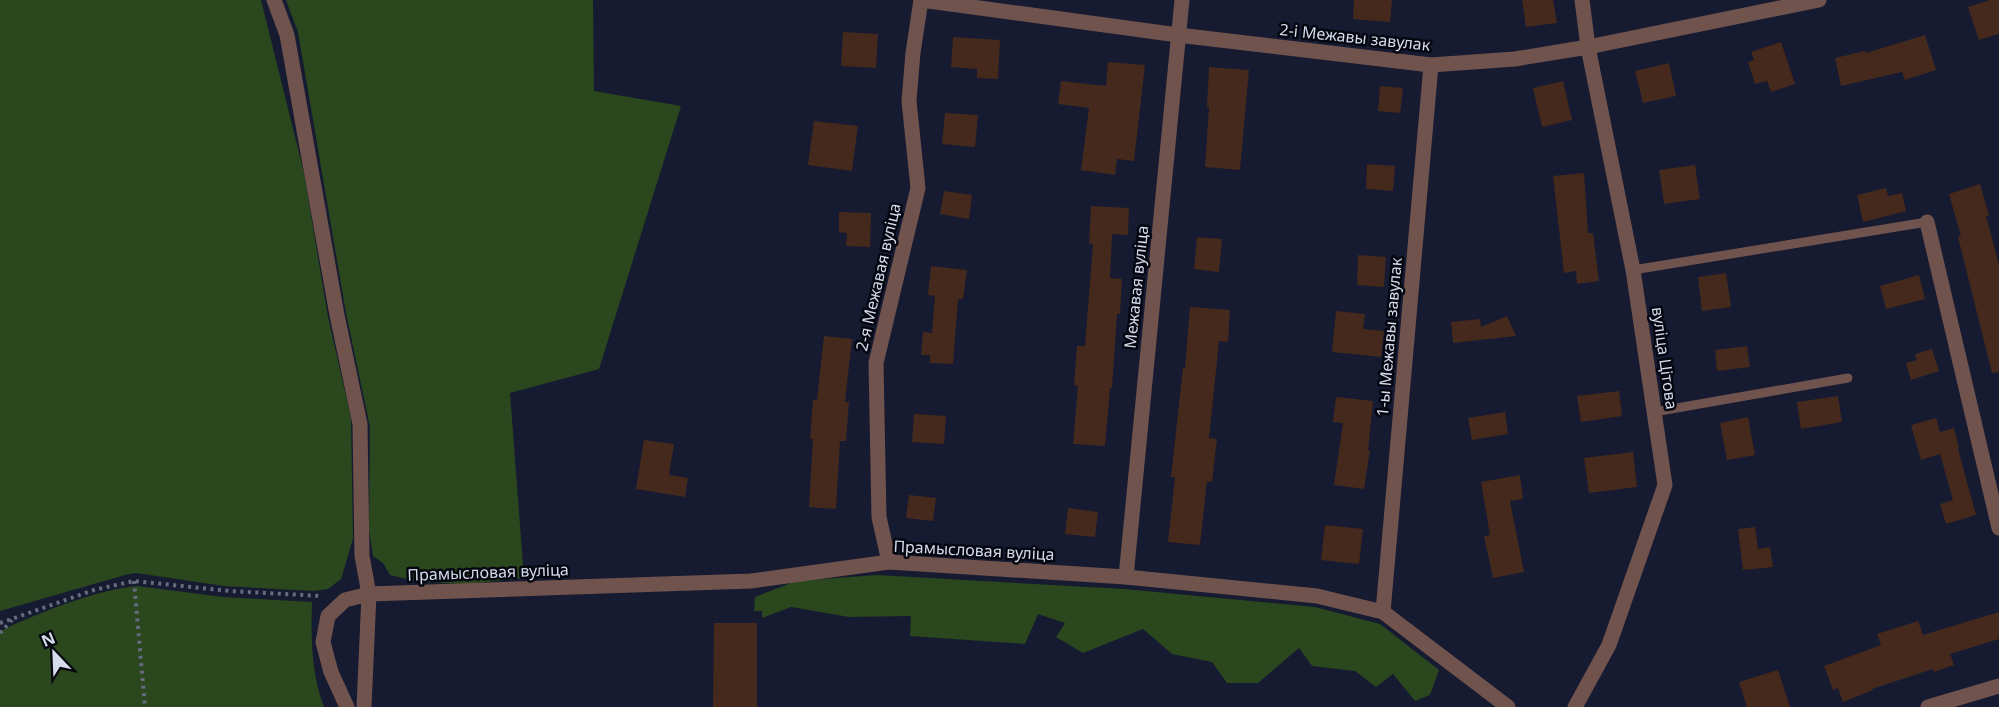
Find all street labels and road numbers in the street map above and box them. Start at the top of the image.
street label: 2-і Межавы завулак [1279,18,1432,56]
street label: 2-я Межавая вуліца [850,201,906,353]
street label: Межавая вуліца [1119,224,1153,350]
street label: 1-ы Межавы завулак [1371,256,1407,417]
street label: вуліца Цітова [1647,305,1683,411]
street label: Прамысловая вуліца [893,535,1055,565]
street label: Прамысловая вуліца [407,558,569,586]

